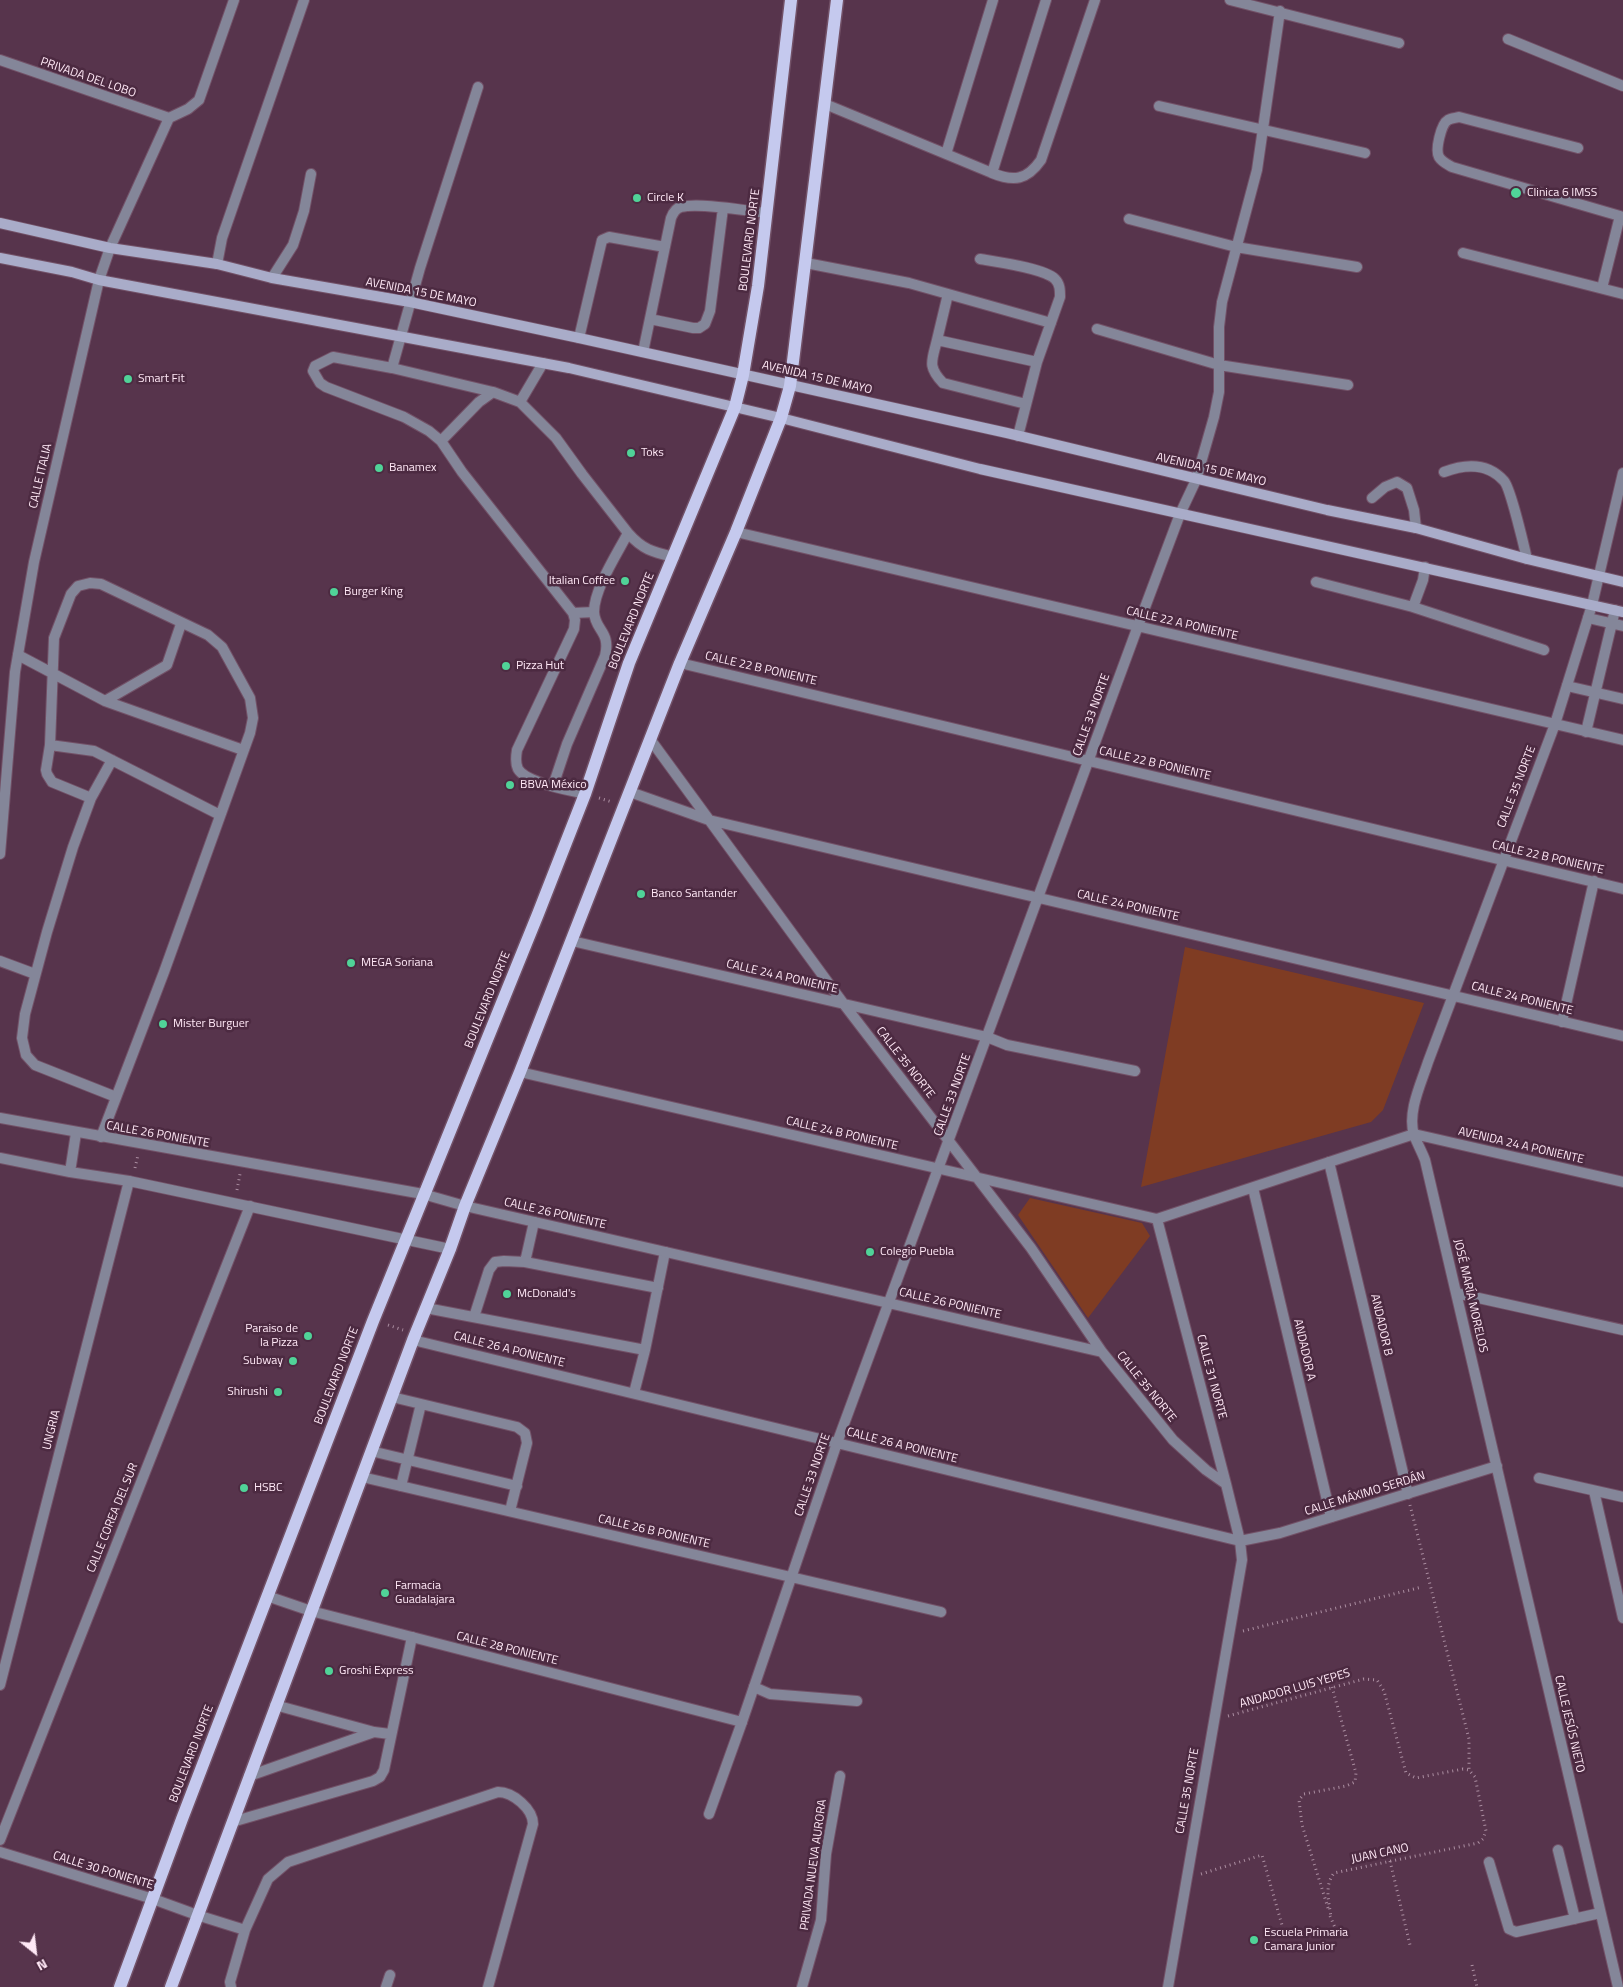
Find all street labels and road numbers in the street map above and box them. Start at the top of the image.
street label: PRIVADA DEL LOBO [38,55,138,101]
street label: BOULEVARD NORTE [737,188,763,292]
street label: AVENIDA 15 DE MAYO [364,275,478,311]
street label: AVENIDA 15 DE MAYO [761,358,873,398]
street label: CALLE ITALIA [27,442,55,510]
street label: AVENIDA 15 DE MAYO [1155,450,1267,490]
street label: BOULEVARD NORTE [606,570,658,672]
street label: CALLE 22 A PONIENTE [1125,604,1239,644]
street label: CALLE 22 B PONIENTE [704,649,818,689]
street label: CALLE 33 NORTE [1070,672,1114,758]
street label: CALLE 22 B PONIENTE [1098,744,1212,784]
street label: CALLE 35 NORTE [1495,744,1539,830]
street label: CALLE 22 B PONIENTE [1491,838,1605,878]
street label: CALLE 24 PONIENTE [1076,887,1180,925]
street label: BOULEVARD NORTE [462,949,514,1051]
street label: CALLE 24 A PONIENTE [725,957,839,997]
street label: CALLE 24 PONIENTE [1470,979,1574,1019]
street label: CALLE 35 NORTE [873,1024,937,1102]
street label: CALLE 33 NORTE [931,1052,975,1138]
street label: CALLE 24 B PONIENTE [785,1114,899,1154]
street label: CALLE 26 PONIENTE [105,1119,211,1151]
street label: AVENIDA 24 A PONIENTE [1457,1125,1585,1167]
street label: CALLE 26 PONIENTE [503,1195,607,1233]
street label: JOSÉ MARÍA MORELOS [1450,1238,1490,1354]
street label: CALLE 26 PONIENTE [898,1285,1002,1323]
street label: ANDADOR B [1367,1293,1395,1357]
street label: ANDADOR A [1290,1318,1318,1382]
street label: BOULEVARD NORTE [312,1325,362,1427]
street label: CALLE 26 A PONIENTE [452,1329,566,1371]
street label: CALLE 31 NORTE [1193,1333,1229,1421]
street label: CALLE 35 NORTE [1113,1349,1179,1425]
street label: UNGRIA [40,1408,64,1452]
street label: CALLE 26 A PONIENTE [845,1425,959,1467]
street label: CALLE 33 NORTE [792,1432,834,1518]
street label: CALLE COREA DEL SUR [84,1461,142,1575]
street label: CALLE MÁXIMO SERDÁN [1303,1469,1427,1519]
street label: CALLE 26 B PONIENTE [597,1512,711,1552]
street label: CALLE 28 PONIENTE [455,1629,559,1669]
street label: ANDADOR LUIS YEPES [1238,1666,1352,1712]
street label: CALLE JESÚS NIETO [1551,1674,1587,1774]
street label: BOULEVARD NORTE [167,1703,217,1805]
street label: CALLE 35 NORTE [1173,1747,1203,1835]
street label: PRIVADA NUEVA AURORA [798,1799,830,1931]
street label: JUAN CANO [1350,1841,1410,1867]
street label: CALLE 30 PONIENTE [51,1849,155,1893]

